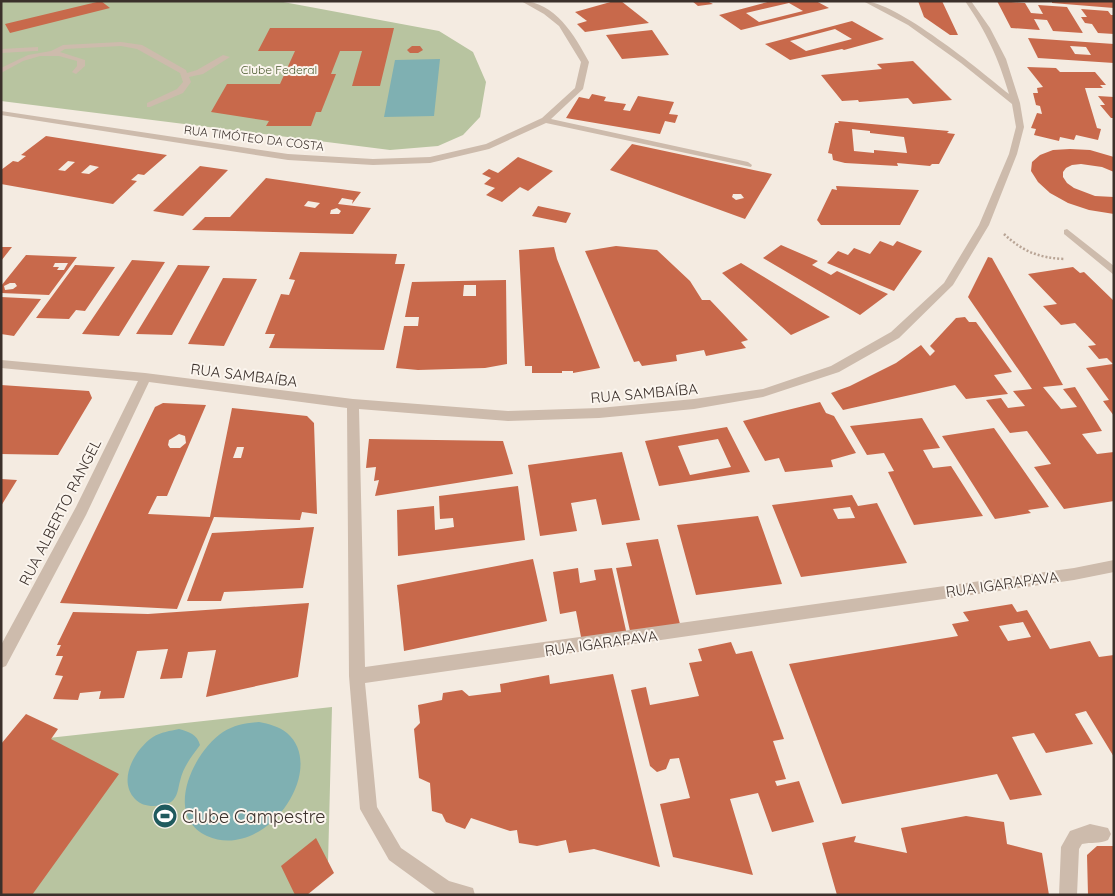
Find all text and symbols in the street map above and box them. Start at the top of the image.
park label: Clube Federal [241,62,317,77]
street label: RUA TIMÓTEO DA COSTA [183,122,325,154]
street label: RUA SAMBAÍBA [189,359,299,391]
street label: RUA SAMBAÍBA [590,379,699,407]
street label: RUA ALBERTO RANGEL [15,435,105,589]
street label: RUA IGARAPAVA [944,567,1060,601]
street label: RUA IGARAPAVA [543,626,659,660]
sports icon: Clube Campestre [152,803,178,829]
place label: Clube Campestre [182,805,325,828]

